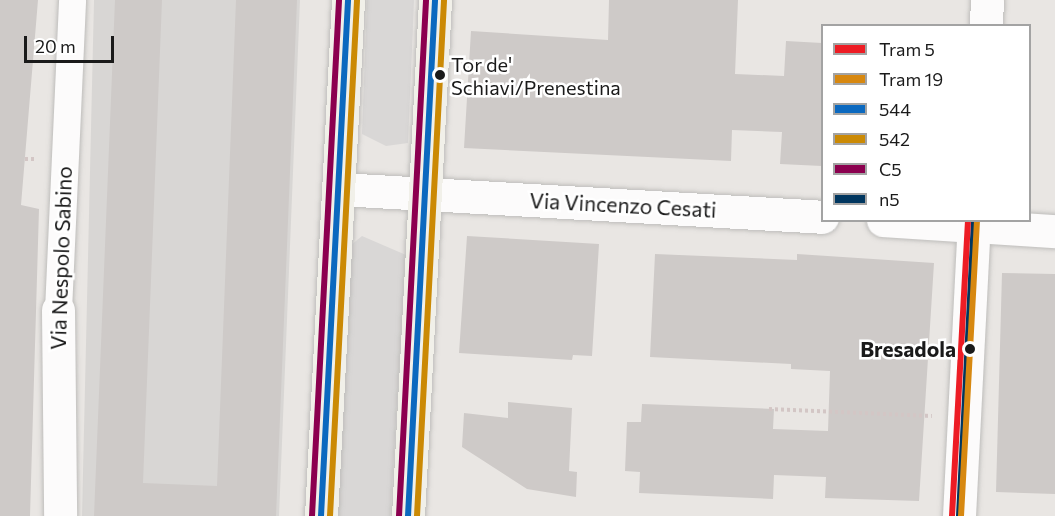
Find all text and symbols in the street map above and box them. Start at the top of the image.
scale bar [27,24,117,62]
legend [821,24,1031,222]
text: 20 m [35,35,76,57]
text: Tram 5 [879,38,935,60]
place label: Tor de' Schiavi/Prenestina [451,52,621,99]
text: Tram 19 [879,68,943,90]
marker: Tor de' Schiavi/Prenestina [434,69,446,81]
text: 544 [879,98,911,120]
text: 542 [879,128,910,150]
text: C5 [879,158,902,180]
street label: Via Nespolo Sabino [45,166,77,350]
street label: Via Vincenzo Cesati [529,188,717,222]
text: n5 [879,188,900,210]
place label: Bresadola [860,336,956,362]
marker: Bresadola [961,340,979,358]

